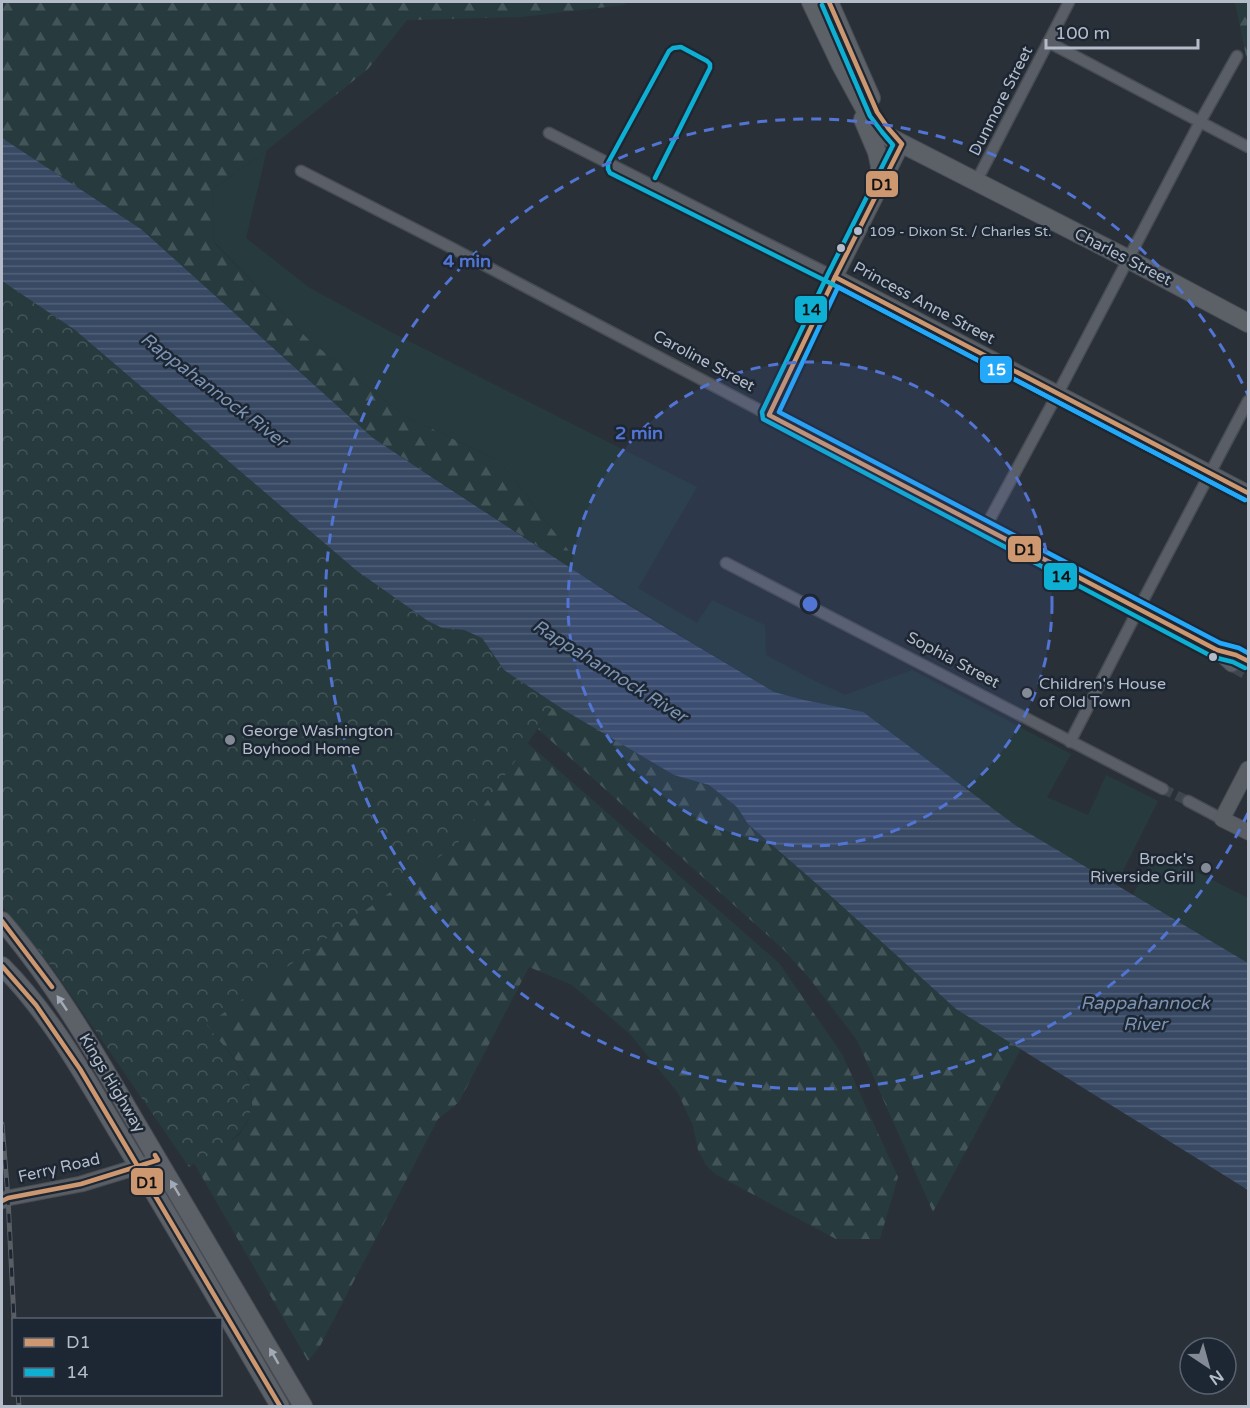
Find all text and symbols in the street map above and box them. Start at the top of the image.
scale bar [1046,12,1198,50]
text: 100 m [1055,22,1110,44]
street label: Dunmore Street [965,43,1037,159]
line badge: D1 [865,170,899,198]
text: D1 [871,175,893,195]
place label: 109 - Dixon St. / Charles St. [869,223,1052,240]
street label: Charles Street [1071,224,1175,290]
marker: 109 - Dixon St. / Charles St. [852,225,864,237]
unlabelled marker [835,242,847,254]
text: 4 min [443,250,491,272]
street label: Princess Anne Street [850,257,998,349]
line badge: 14 [794,295,828,324]
text: 14 [801,300,821,320]
street label: Caroline Street [650,326,758,396]
water label: Rappahannock River [136,328,293,453]
line badge: 15 [979,355,1013,384]
text: 15 [986,360,1006,380]
text: 2 min [615,422,663,444]
line badge: D1 [1007,535,1042,563]
text: D1 [1014,540,1036,560]
line badge: 14 [1043,562,1078,591]
text: 14 [1051,567,1071,587]
centre of rings [800,594,820,614]
water label: Rappahannock River [529,615,693,728]
street label: Sophia Street [903,627,1003,693]
unlabelled marker [1207,651,1219,663]
place label: Children's House of Old Town [1039,674,1166,712]
marker: Children's House of Old Town [1020,686,1034,700]
place label: George Washington Boyhood Home [242,721,393,759]
marker: George Washington Boyhood Home [223,733,237,747]
place label: Brock's Riverside Grill [1090,849,1194,887]
marker: Brock's Riverside Grill [1199,861,1213,875]
water label: Rappahannock River [1080,992,1211,1035]
one-way arrow [56,995,68,1011]
street label: Kings Highway [75,1030,150,1136]
street label: Ferry Road [16,1149,102,1187]
line badge: D1 [130,1167,164,1196]
text: D1 [136,1173,158,1193]
one-way arrow [169,1180,180,1196]
legend [12,1318,222,1396]
text: D1 [66,1331,91,1353]
north arrow [1178,1336,1238,1396]
one-way arrow [268,1348,279,1364]
text: 14 [66,1361,89,1383]
text: N [1205,1365,1227,1389]

